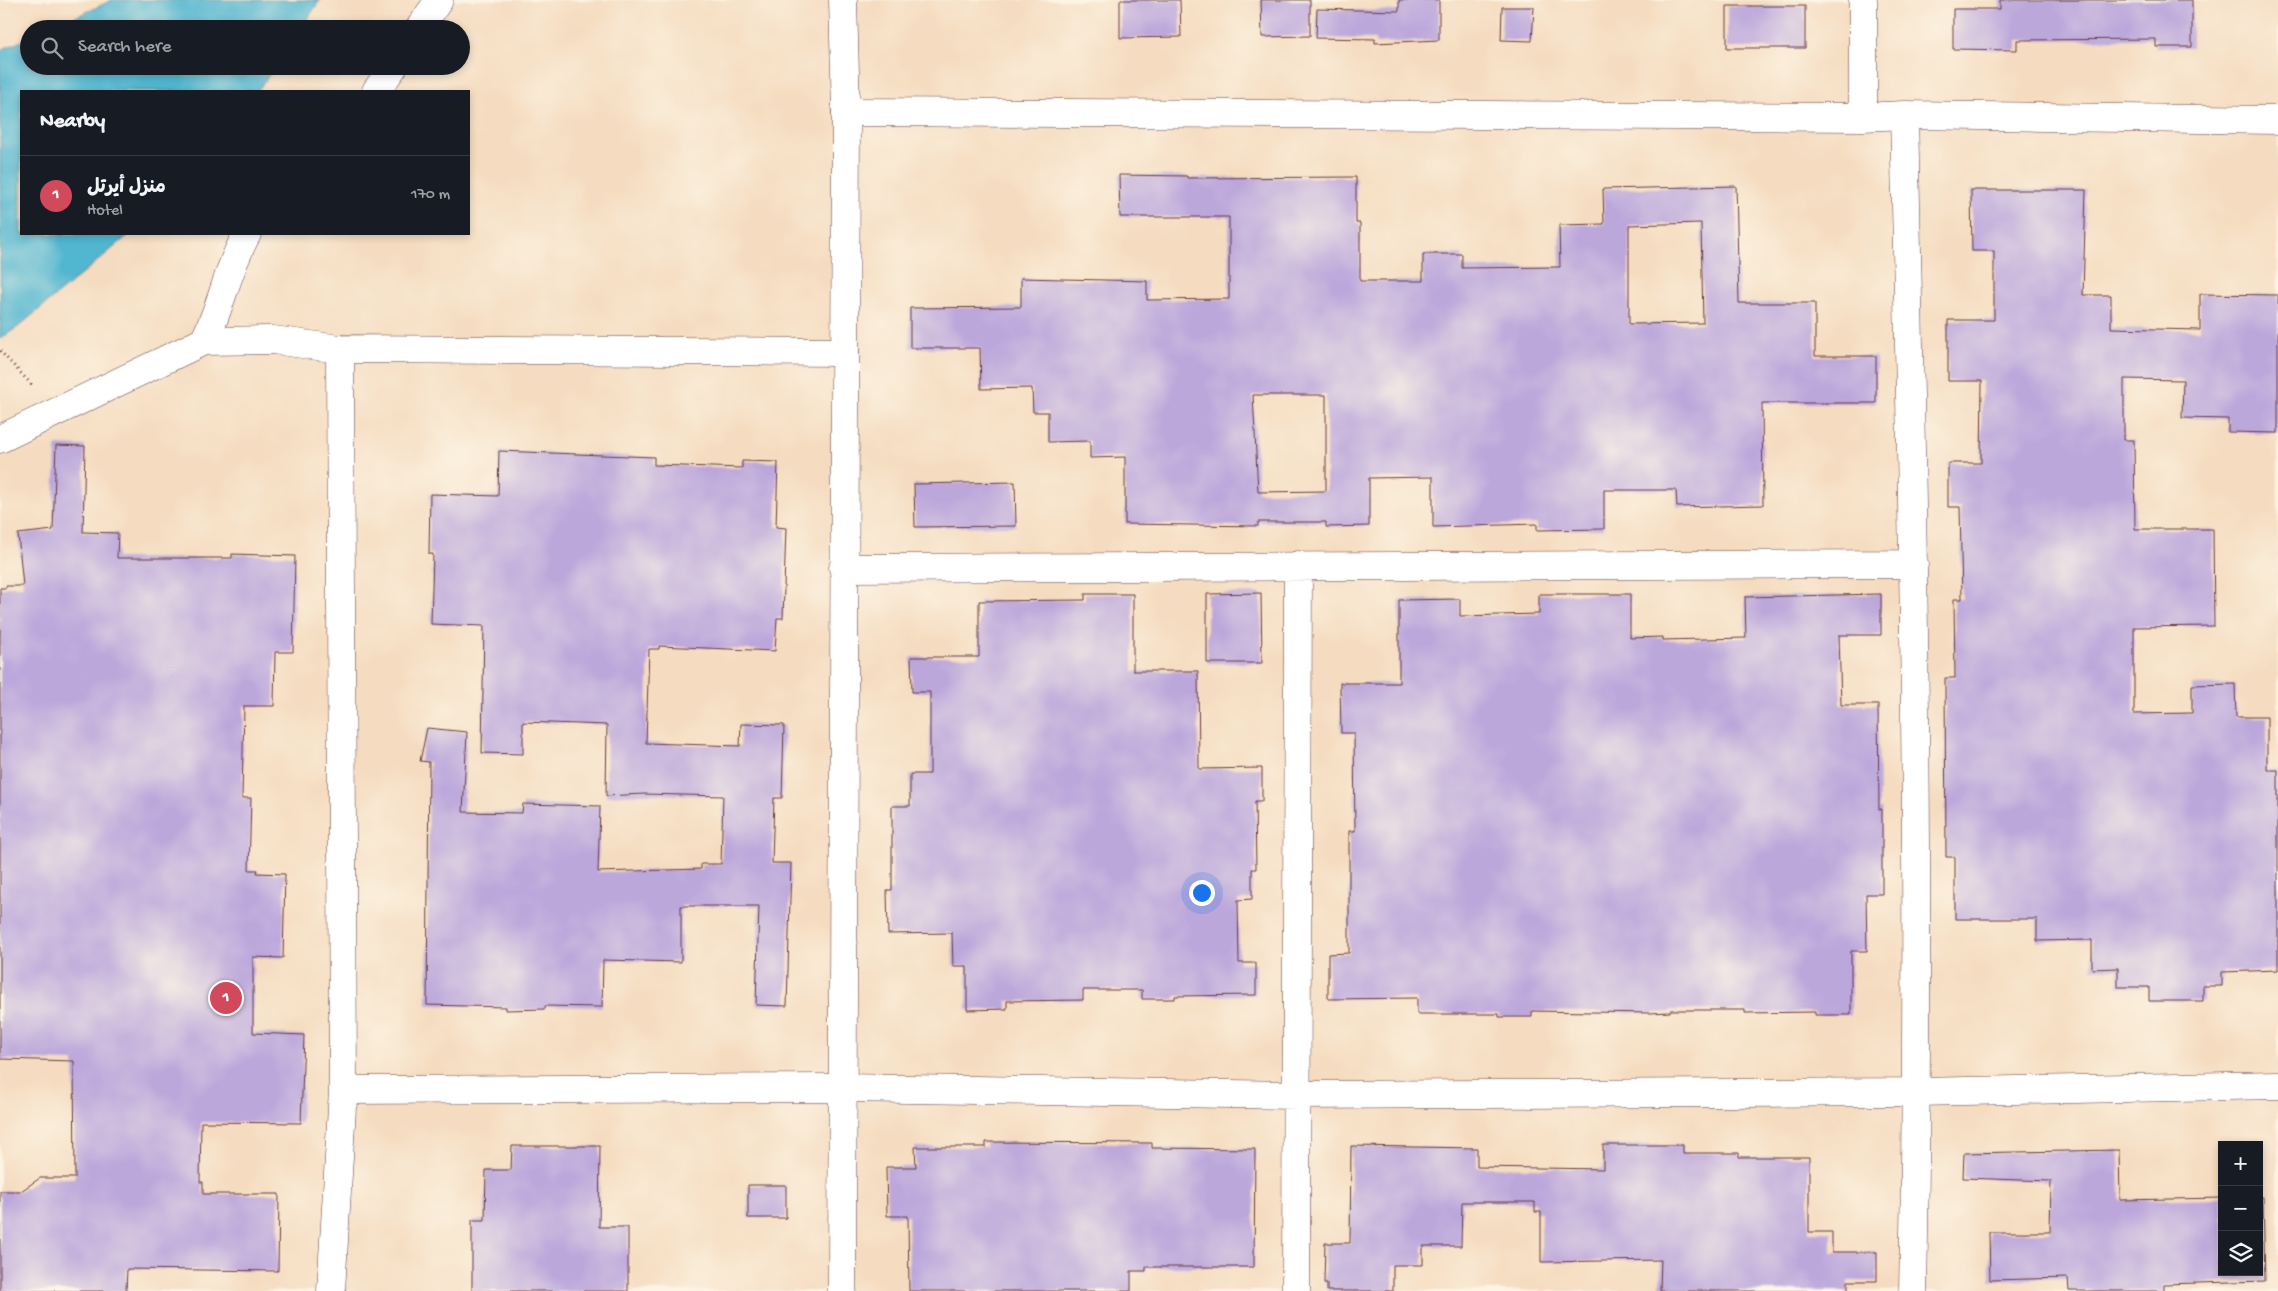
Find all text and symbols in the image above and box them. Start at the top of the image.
search box [20,20,470,75]
icon: search [38,34,66,62]
text: Search here [78,36,172,59]
text: Nearby [40,110,105,135]
text: منزل أيرتل [87,177,166,200]
text: 1 [53,186,59,205]
text: 170 m [411,186,450,205]
text: Hotel [87,202,123,221]
your location [1189,880,1215,906]
pin: 1 [210,979,242,1017]
map controls [2218,1141,2263,1276]
button: + [2218,1141,2263,1186]
button: − [2218,1186,2263,1231]
button: layers [2218,1231,2263,1276]

